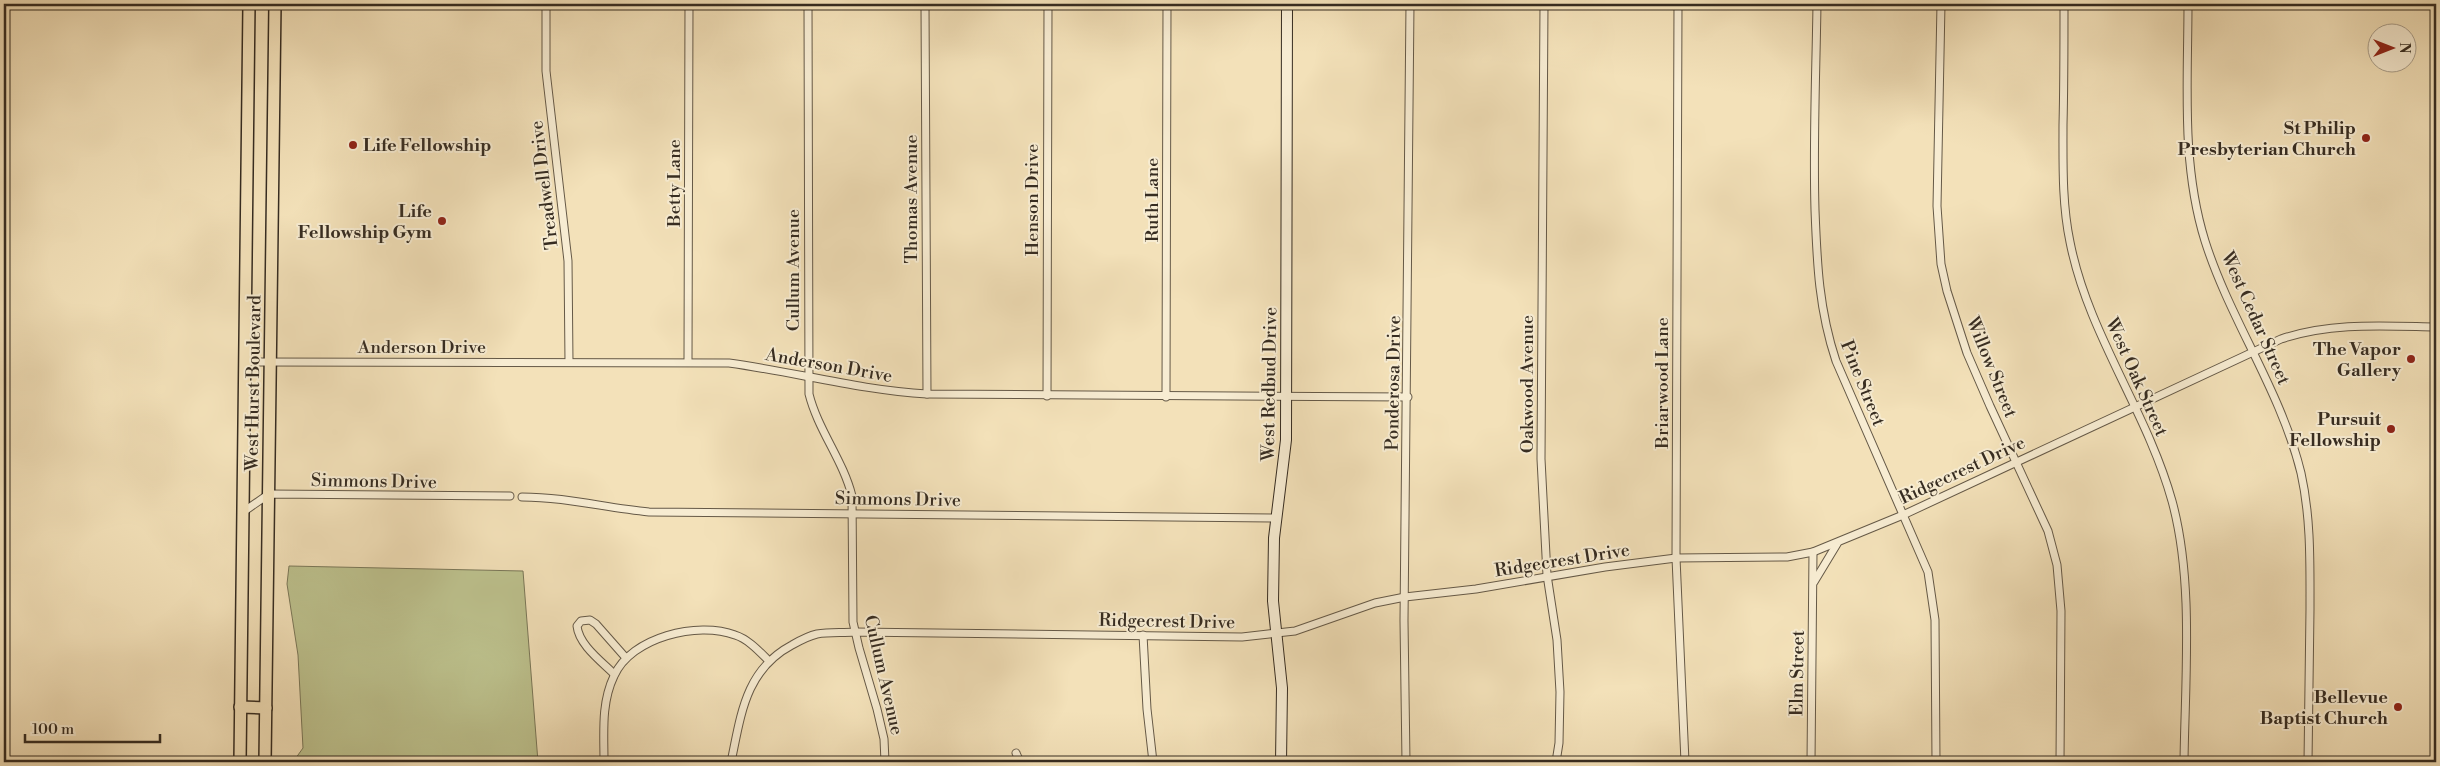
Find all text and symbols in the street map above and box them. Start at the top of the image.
north arrow [2368,22,2418,72]
text: N [2395,42,2413,54]
place label: St Philip Presbyterian Church [2177,117,2356,161]
street label: Treadwell Drive [525,119,564,251]
marker: St Philip Presbyterian Church [2360,132,2372,144]
place label: Life Fellowship [363,134,491,157]
street label: Thomas Avenue [900,135,923,263]
marker: Life Fellowship [347,139,359,151]
street label: Betty Lane [663,139,686,228]
street label: Henson Drive [1021,144,1044,256]
street label: Ruth Lane [1141,158,1164,242]
place label: Life Fellowship Gym [298,200,433,244]
street label: Cullum Avenue [782,209,805,331]
marker: Life Fellowship Gym [436,215,448,227]
street label: West Cedar Street [2215,247,2295,389]
street label: West Hurst Boulevard [240,294,267,472]
street label: West Redbud Drive [1257,307,1282,462]
street label: Willow Street [1960,312,2022,422]
street label: West Oak Street [2100,313,2173,441]
street label: Ponderosa Drive [1381,315,1406,451]
street label: Oakwood Avenue [1516,315,1539,453]
street label: Briarwood Lane [1651,317,1674,450]
street label: Anderson Drive [357,336,486,359]
street label: Pine Street [1835,337,1890,430]
place label: The Vapor Gallery [2313,338,2402,382]
street label: Anderson Drive [763,343,894,388]
marker: The Vapor Gallery [2405,353,2417,365]
place label: Pursuit Fellowship [2289,408,2382,452]
marker: Pursuit Fellowship [2385,423,2397,435]
street label: Ridgecrest Drive [1895,431,2029,510]
street label: Simmons Drive [311,469,437,494]
street label: Simmons Drive [835,487,961,512]
street label: Ridgecrest Drive [1493,538,1631,583]
street label: Ridgecrest Drive [1099,609,1235,634]
street label: Cullum Avenue [859,613,908,737]
street label: Elm Street [1785,629,1810,716]
place label: Bellevue Baptist Church [2260,686,2388,730]
marker: Bellevue Baptist Church [2392,701,2404,713]
scale bar [25,711,160,743]
text: 100 m [32,720,74,739]

